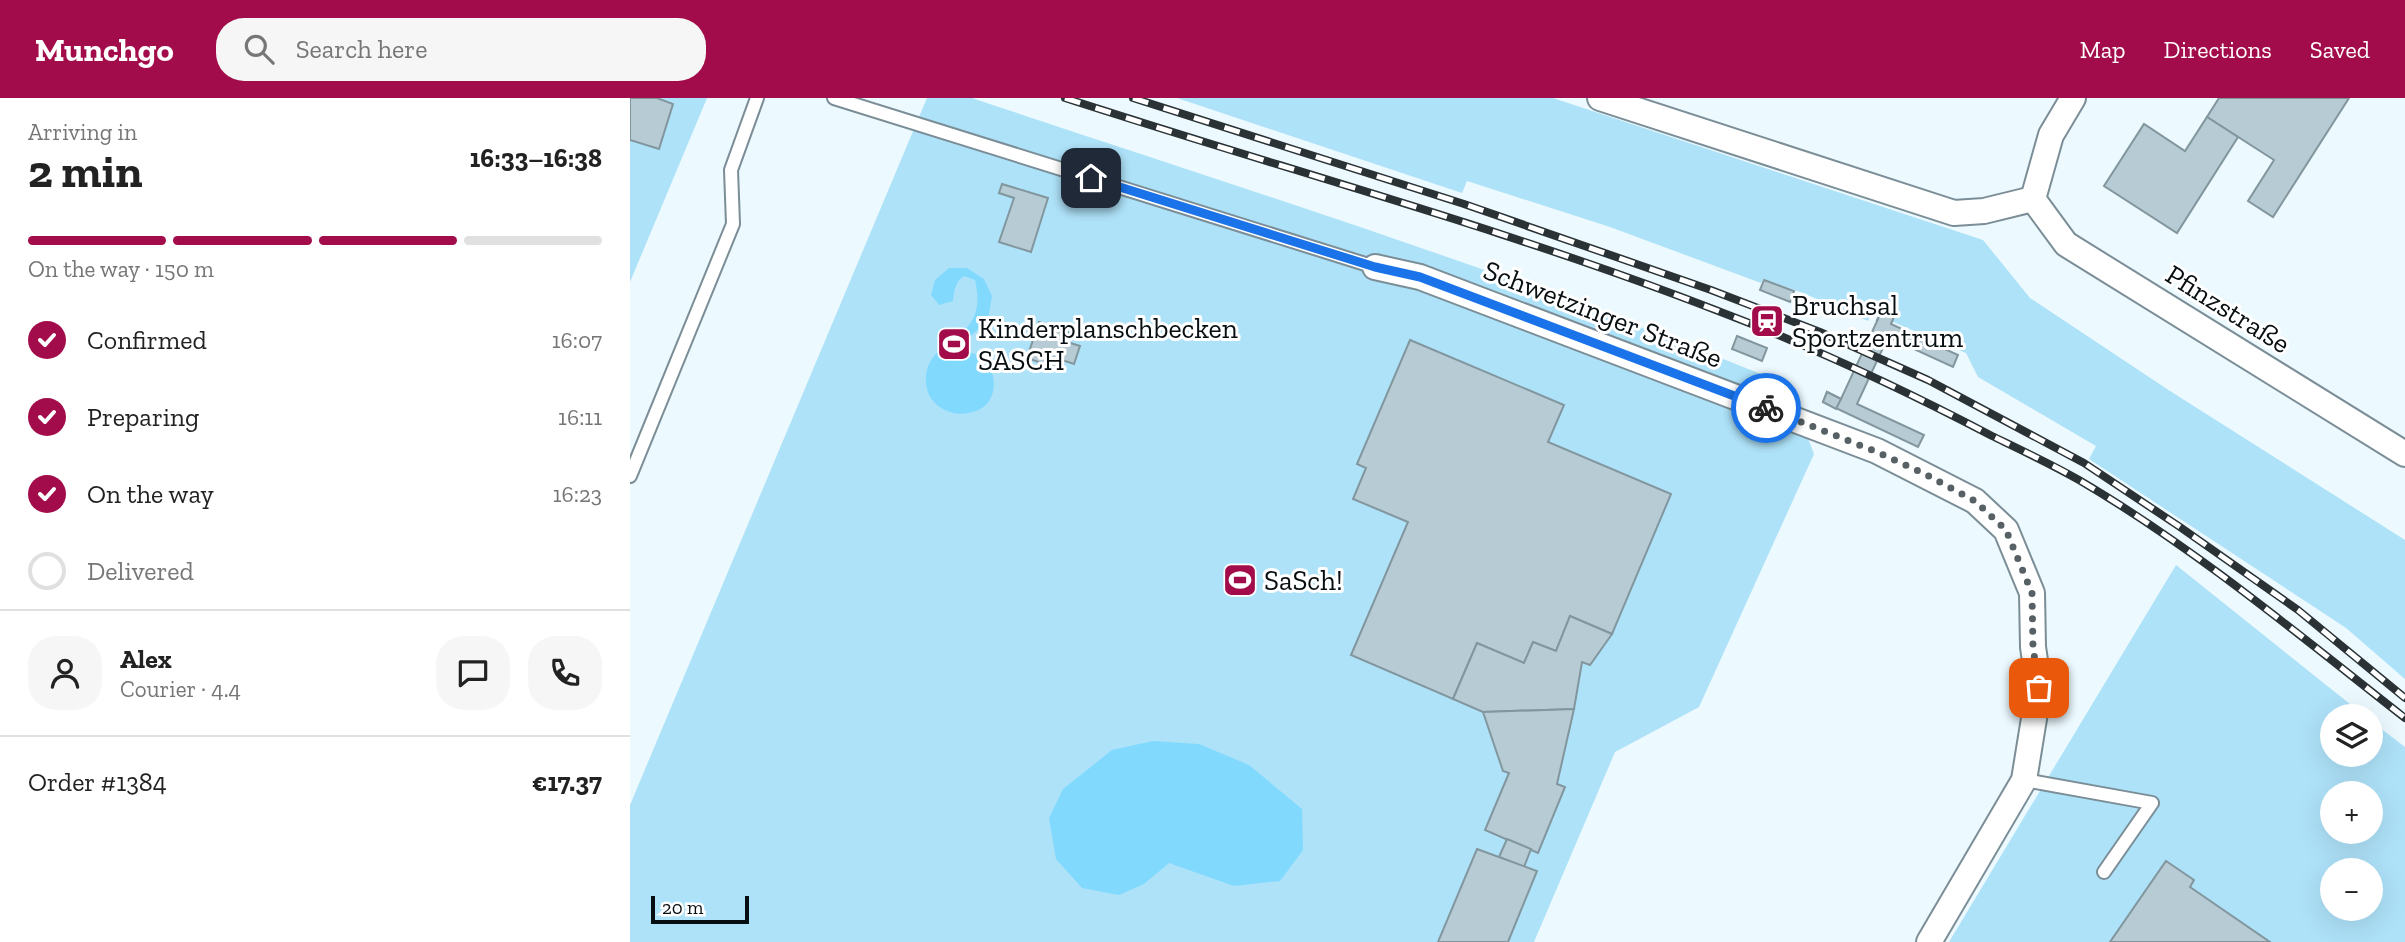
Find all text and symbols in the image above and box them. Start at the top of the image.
search box [216,18,706,81]
text: Munchgo [35,30,174,69]
icon: search [240,30,278,68]
text: Search here [296,33,427,65]
text: Map [2080,35,2126,64]
text: Directions [2164,35,2272,64]
text: Saved [2310,35,2370,64]
text: Arriving in [28,118,137,146]
text: 16:33–16:38 [470,142,602,174]
text: 2 min [28,144,143,199]
pin [1061,148,1121,208]
icon: home [1072,159,1110,197]
street label: Schwetzinger Straße [1479,253,1727,375]
text: On the way · 150 m [28,255,214,283]
street label: Pfinzstraße [2160,258,2296,360]
place label: Bruchsal Sportzentrum [1792,289,1963,354]
station icon: Bruchsal Sportzentrum [1748,302,1786,340]
place label: Kinderplanschbecken SASCH [978,312,1238,377]
icon: check [28,321,66,359]
text: Confirmed [87,324,207,356]
sports icon: Kinderplanschbecken SASCH [935,325,973,363]
text: 16:07 [552,326,602,354]
courier [1731,373,1801,443]
icon: bike [1747,389,1785,427]
icon: check [28,398,66,436]
text: Preparing [87,401,199,433]
text: 16:11 [558,403,602,431]
icon: check [28,475,66,513]
text: On the way [87,478,214,510]
text: 16:23 [553,480,602,508]
text: Delivered [87,555,194,587]
sports icon: SaSch! [1221,561,1259,599]
place label: SaSch! [1264,564,1343,597]
button: person [28,636,102,710]
button: chat [436,636,510,710]
button: phone [528,636,602,710]
text: Alex [120,643,172,675]
pin [2009,658,2069,718]
icon: bag [2020,669,2058,707]
text: Courier · 4.4 [120,675,241,703]
map controls [2320,704,2383,921]
button: layers [2320,704,2383,767]
text: Order #1384 [28,766,167,798]
text: €17.37 [532,766,602,798]
button: + [2320,781,2383,844]
button: − [2320,858,2383,921]
scale bar [651,893,749,925]
text: 20 m [662,896,703,919]

